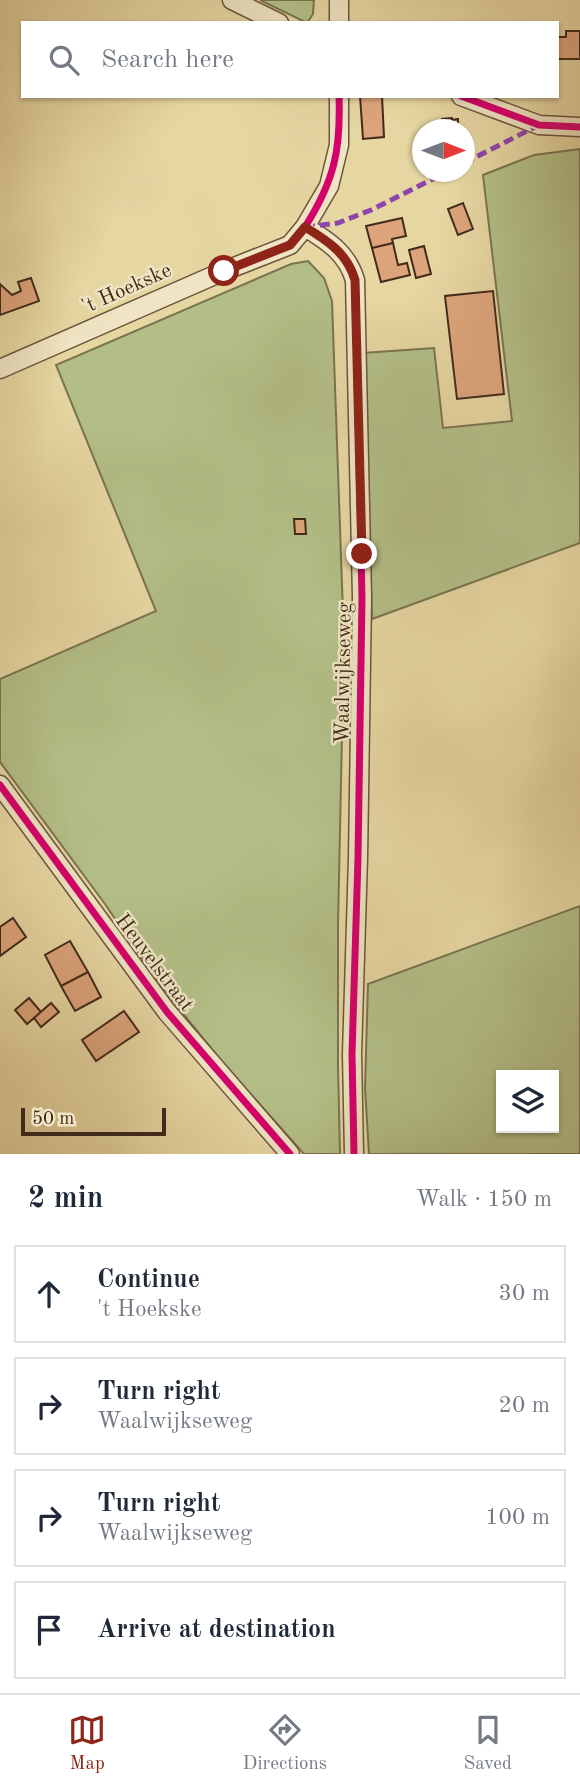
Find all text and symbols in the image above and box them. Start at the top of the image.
search box [21,21,559,98]
icon: search [45,41,83,79]
text: Search here [101,47,234,73]
north arrow [412,119,475,182]
route start [208,255,239,286]
street label: 't Hoekske [79,260,175,318]
route end [346,538,377,569]
street label: Waalwijkseweg [332,601,356,744]
street label: Heuvelstraat [111,910,197,1016]
map controls [496,1070,559,1133]
button: layers [496,1070,559,1133]
scale bar [21,1105,166,1137]
text: 50 m [32,1110,74,1129]
text: 2 min [28,1184,103,1214]
text: Walk · 150 m [416,1188,552,1211]
text: Continue [97,1267,200,1293]
icon: ahead [30,1275,68,1313]
text: 30 m [499,1282,550,1305]
text: 't Hoekske [97,1298,202,1321]
text: Turn right [97,1379,220,1405]
icon: right [30,1387,68,1425]
text: 20 m [499,1394,550,1417]
text: Waalwijkseweg [97,1410,252,1433]
text: Turn right [97,1491,220,1517]
icon: right [30,1499,68,1537]
text: 100 m [485,1506,550,1529]
text: Waalwijkseweg [97,1522,252,1545]
icon: arrive [30,1611,68,1649]
text: Arrive at destination [97,1617,336,1643]
tab: Map [68,1711,106,1776]
tab: Directions [243,1711,327,1776]
tab: Saved [463,1711,512,1776]

